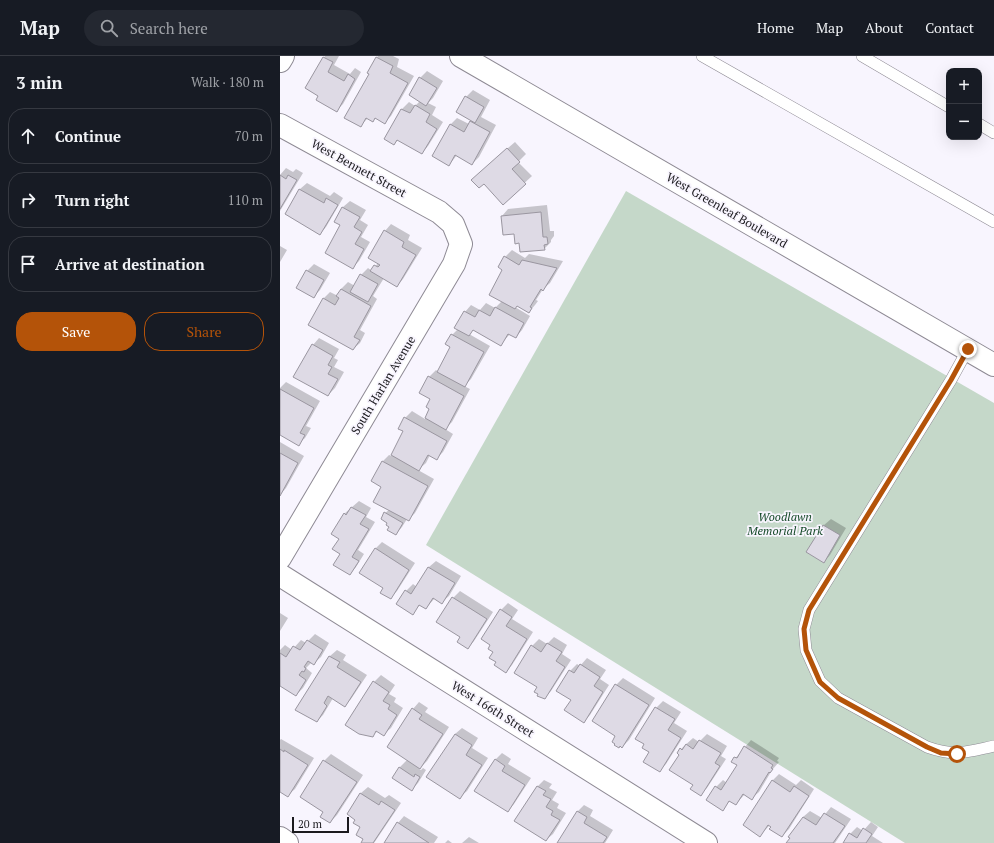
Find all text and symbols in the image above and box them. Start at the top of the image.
search box [84,10,364,46]
text: Map [20,15,60,40]
icon: search [98,17,120,39]
text: Search here [130,18,208,38]
text: Home [757,18,794,37]
text: Map [816,18,843,37]
text: About [865,18,903,37]
text: Contact [925,18,974,37]
map controls [946,68,982,140]
button: + [946,68,982,104]
text: 3 min [16,71,63,94]
text: Walk · 180 m [191,73,264,91]
button: − [946,104,982,140]
icon: ahead [17,125,39,147]
text: Continue [55,126,121,146]
text: 70 m [235,127,263,145]
street label: West Bennett Street [309,136,410,201]
street label: West Greenleaf Boulevard [664,169,791,251]
icon: right [17,189,39,211]
text: Turn right [55,190,130,210]
text: 110 m [228,191,263,209]
icon: arrive [17,253,39,275]
text: Arrive at destination [55,254,205,274]
button: Save [16,312,136,351]
button: Share [144,312,264,351]
street label: South Harlan Avenue [348,333,418,437]
route end [959,340,977,358]
park label: Woodlawn Memorial Park [746,509,823,538]
street label: West 166th Street [449,678,538,741]
route start [948,745,966,763]
scale bar [292,815,349,834]
text: 20 m [298,817,322,831]

